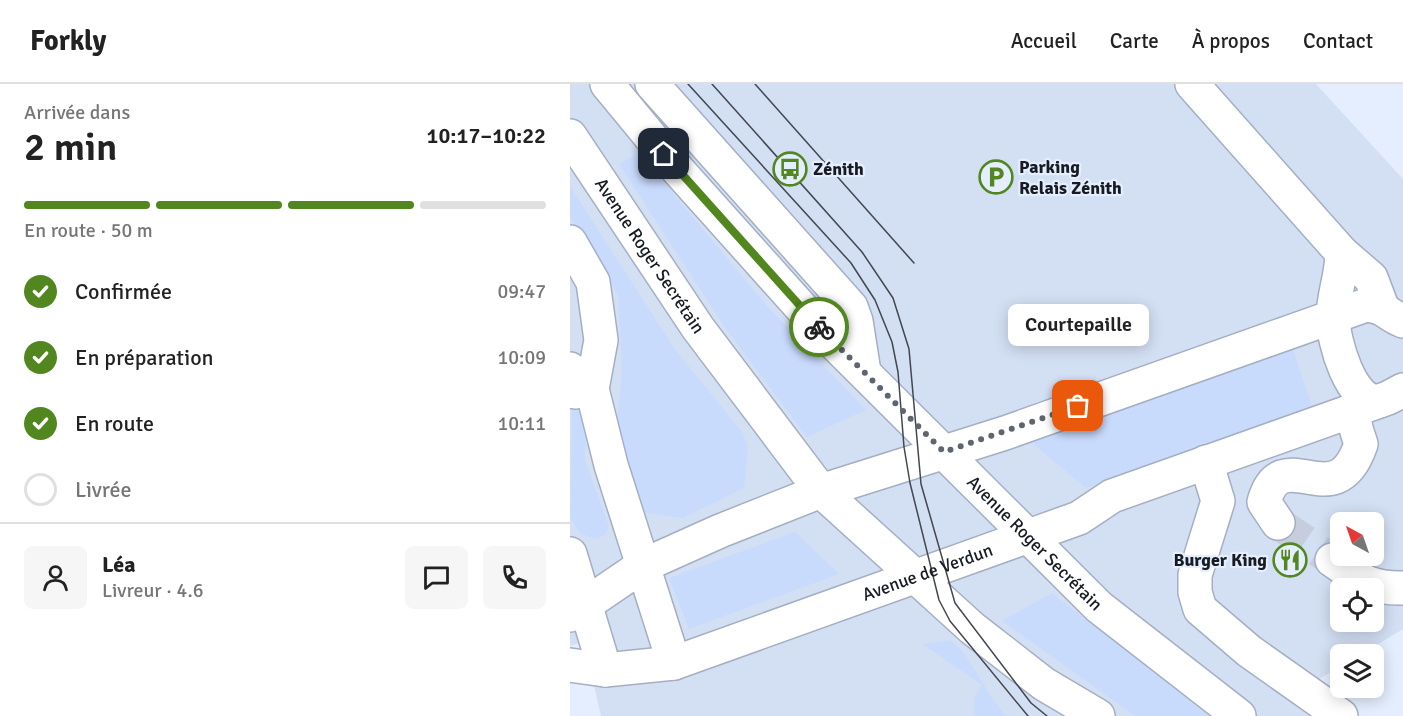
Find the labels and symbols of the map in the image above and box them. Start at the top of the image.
pin [638,128,689,179]
bus stop icon: Zénith [772,151,808,187]
place label: Parking Relais Zénith [1019,156,1122,199]
place label: Zénith [813,158,864,180]
parking icon: Parking Relais Zénith [978,159,1014,195]
street label: Avenue Roger Secrétain [590,174,710,338]
courier [789,297,849,357]
callout: Courtepaille [1008,304,1148,346]
pin [1052,380,1103,431]
street label: Avenue Roger Secrétain [962,471,1107,615]
north arrow [1330,512,1384,566]
street label: Avenue de Verdun [859,539,996,606]
restaurant icon: Burger King [1272,542,1308,578]
place label: Burger King [1173,549,1267,571]

